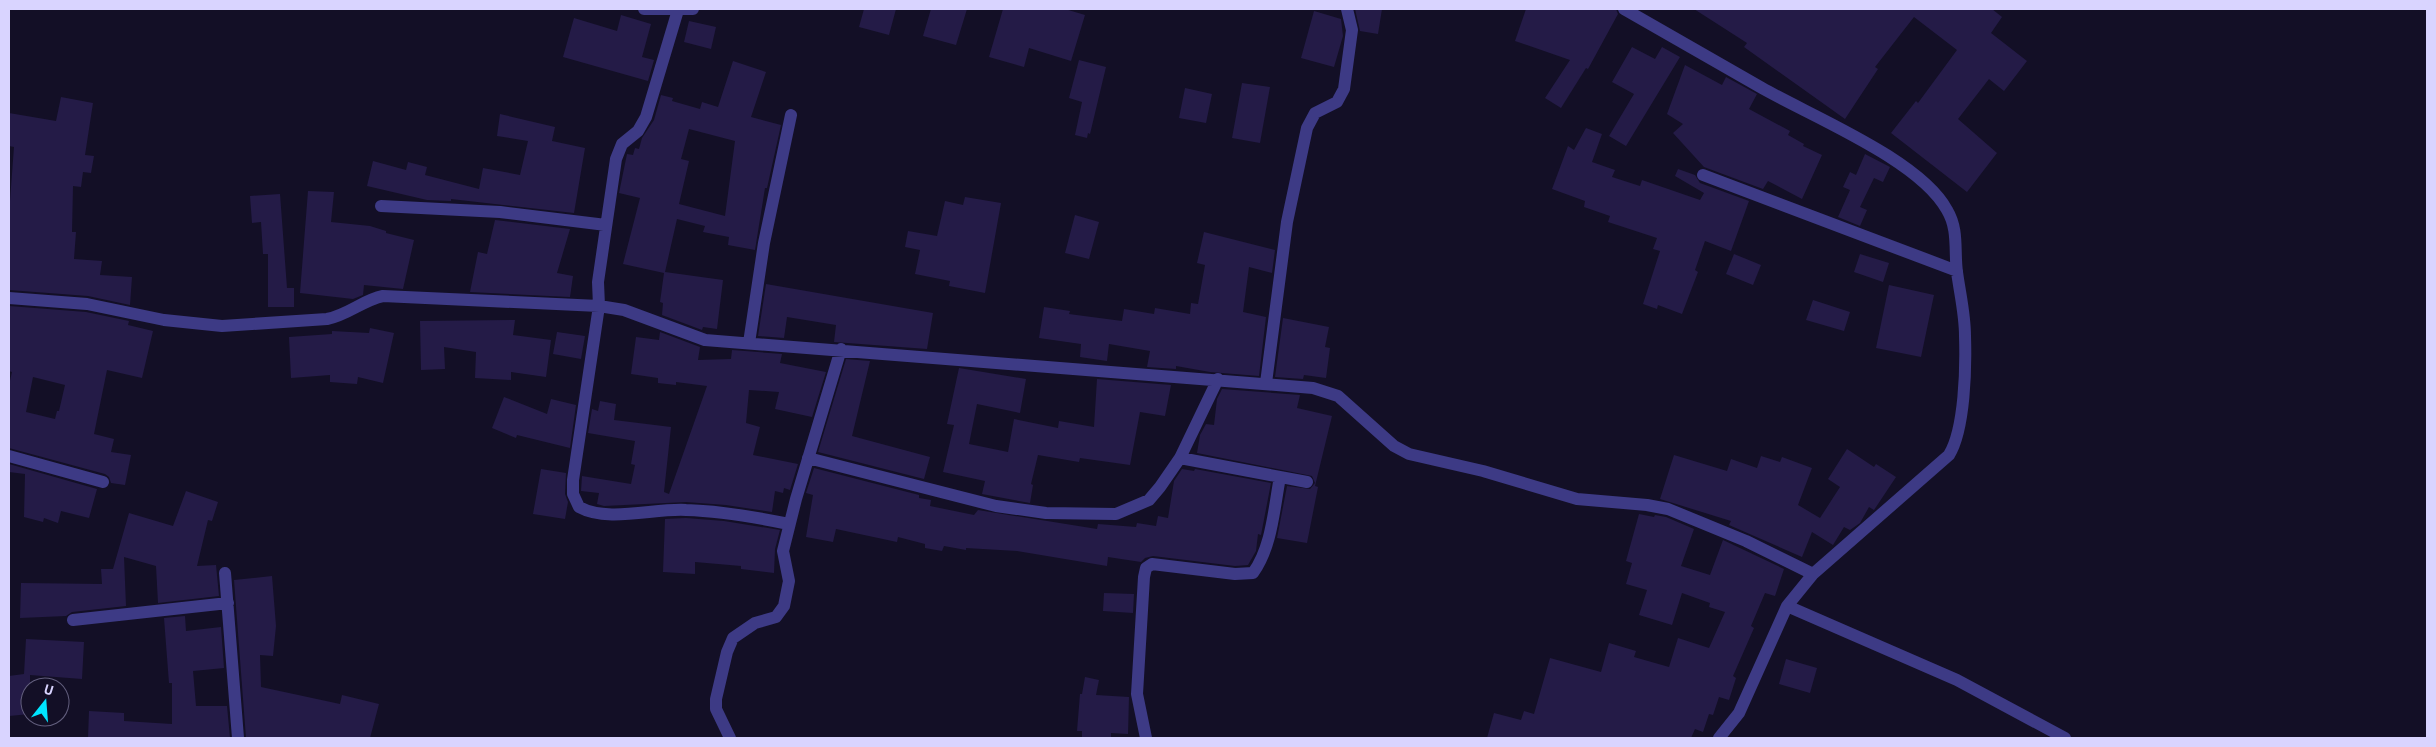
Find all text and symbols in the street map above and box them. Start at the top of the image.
north arrow [20,677,70,727]
text: U [41,678,56,700]

